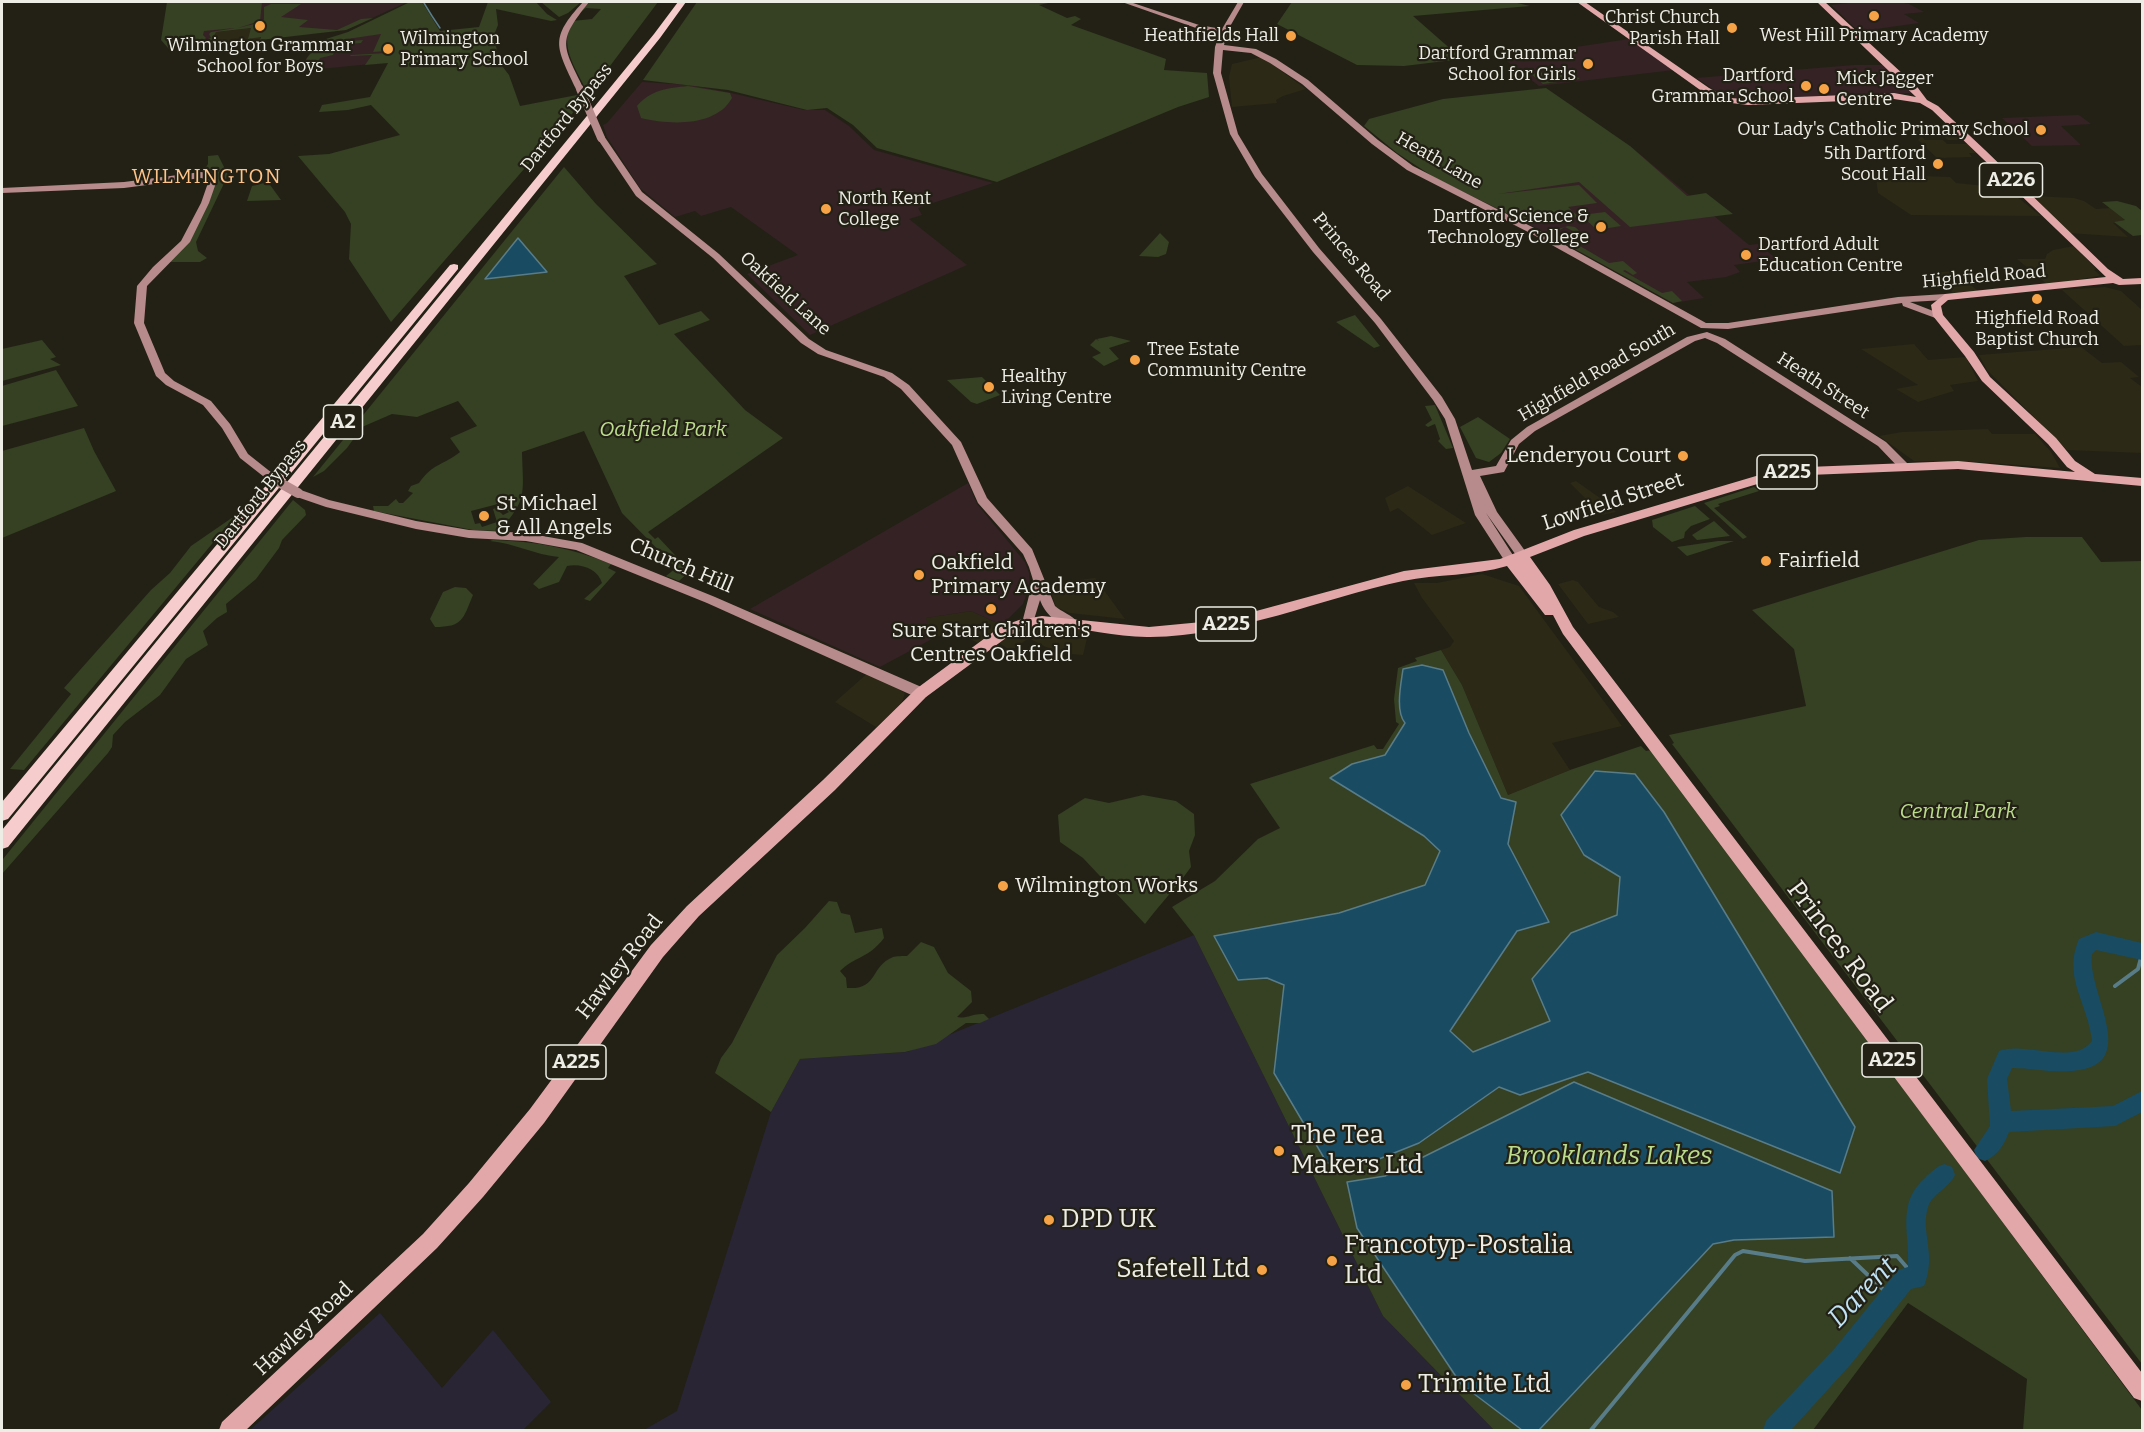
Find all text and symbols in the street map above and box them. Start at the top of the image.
place label: Christ Church Parish Hall [1605,7,1720,50]
marker: West Hill Primary Academy [1867,9,1881,23]
marker: Wilmington Grammar School for Boys [253,19,267,33]
marker: Christ Church Parish Hall [1725,21,1739,35]
place label: Heathfields Hall [1144,25,1279,47]
place label: West Hill Primary Academy [1759,25,1989,47]
place label: Wilmington Primary School [400,28,529,70]
marker: Heathfields Hall [1284,29,1298,43]
place label: Wilmington Grammar School for Boys [167,35,353,78]
marker: Wilmington Primary School [381,42,395,56]
place label: Dartford Grammar School for Girls [1418,43,1576,86]
marker: Dartford Grammar School for Girls [1581,57,1595,71]
street label: Dartford Bypass [517,59,617,177]
place label: Dartford Grammar School [1651,65,1794,107]
place label: Mick Jagger Centre [1836,68,1933,110]
marker: Dartford Grammar School [1799,79,1813,93]
marker: Mick Jagger Centre [1817,82,1831,96]
place label: Our Lady's Catholic Primary School [1737,119,2029,141]
marker: Our Lady's Catholic Primary School [2034,123,2048,137]
street label: Heath Lane [1392,128,1486,194]
place label: 5th Dartford Scout Hall [1824,143,1926,186]
marker: 5th Dartford Scout Hall [1931,157,1945,171]
road number: A226 [1980,163,2042,197]
district label: WILMINGTON [132,165,282,189]
place label: North Kent College [838,188,931,230]
marker: North Kent College [819,202,833,216]
place label: Dartford Science & Technology College [1428,206,1589,248]
street label: Princes Road [1308,209,1394,305]
marker: Dartford Science & Technology College [1594,220,1608,234]
place label: Dartford Adult Education Centre [1758,234,1903,276]
street label: Oakfield Lane [735,248,835,340]
marker: Dartford Adult Education Centre [1739,248,1753,262]
street label: Highfield Road [1921,261,2047,293]
marker: Highfield Road Baptist Church [2030,292,2044,306]
place label: Highfield Road Baptist Church [1975,308,2099,350]
street label: Highfield Road South [1515,319,1679,427]
place label: Tree Estate Community Centre [1147,339,1306,382]
street label: Heath Street [1773,348,1873,424]
marker: Tree Estate Community Centre [1128,353,1142,367]
place label: Healthy Living Centre [1001,366,1112,409]
marker: Healthy Living Centre [982,380,996,394]
road number: A2 [324,405,362,439]
park label: Oakfield Park [599,417,727,443]
street label: Dartford Bypass [211,435,311,553]
place label: Lenderyou Court [1506,443,1671,469]
marker: Lenderyou Court [1676,449,1690,463]
road number: A225 [1757,455,1817,489]
street label: Lowfield Street [1539,467,1687,537]
place label: St Michael & All Angels [496,491,612,541]
marker: St Michael & All Angels [477,509,491,523]
street label: Church Hill [625,533,737,599]
place label: Fairfield [1778,548,1860,574]
place label: Oakfield Primary Academy [931,550,1106,600]
marker: Fairfield [1759,554,1773,568]
marker: Oakfield Primary Academy [912,568,926,582]
marker: Sure Start Children's Centres Oakfield [984,602,998,616]
road number: A225 [1196,607,1256,641]
place label: Sure Start Children's Centres Oakfield [891,618,1091,668]
park label: Central Park [1899,799,2017,825]
place label: Wilmington Works [1015,873,1198,899]
street label: Princes Road [1779,875,1899,1019]
marker: Wilmington Works [996,879,1010,893]
street label: Hawley Road [571,910,669,1024]
road number: A225 [1862,1043,1922,1077]
road number: A225 [546,1045,606,1079]
place label: The Tea Makers Ltd [1291,1120,1423,1182]
park label: Brooklands Lakes [1506,1141,1712,1173]
marker: The Tea Makers Ltd [1272,1144,1286,1158]
place label: DPD UK [1061,1204,1156,1236]
marker: DPD UK [1042,1213,1056,1227]
place label: Francotyp-Postalia Ltd [1344,1230,1572,1292]
water label: Darent [1822,1251,1904,1335]
place label: Safetell Ltd [1116,1254,1250,1286]
marker: Francotyp-Postalia Ltd [1325,1254,1339,1268]
marker: Safetell Ltd [1255,1263,1269,1277]
street label: Hawley Road [249,1277,359,1381]
place label: Trimite Ltd [1418,1369,1551,1401]
marker: Trimite Ltd [1399,1378,1413,1392]

